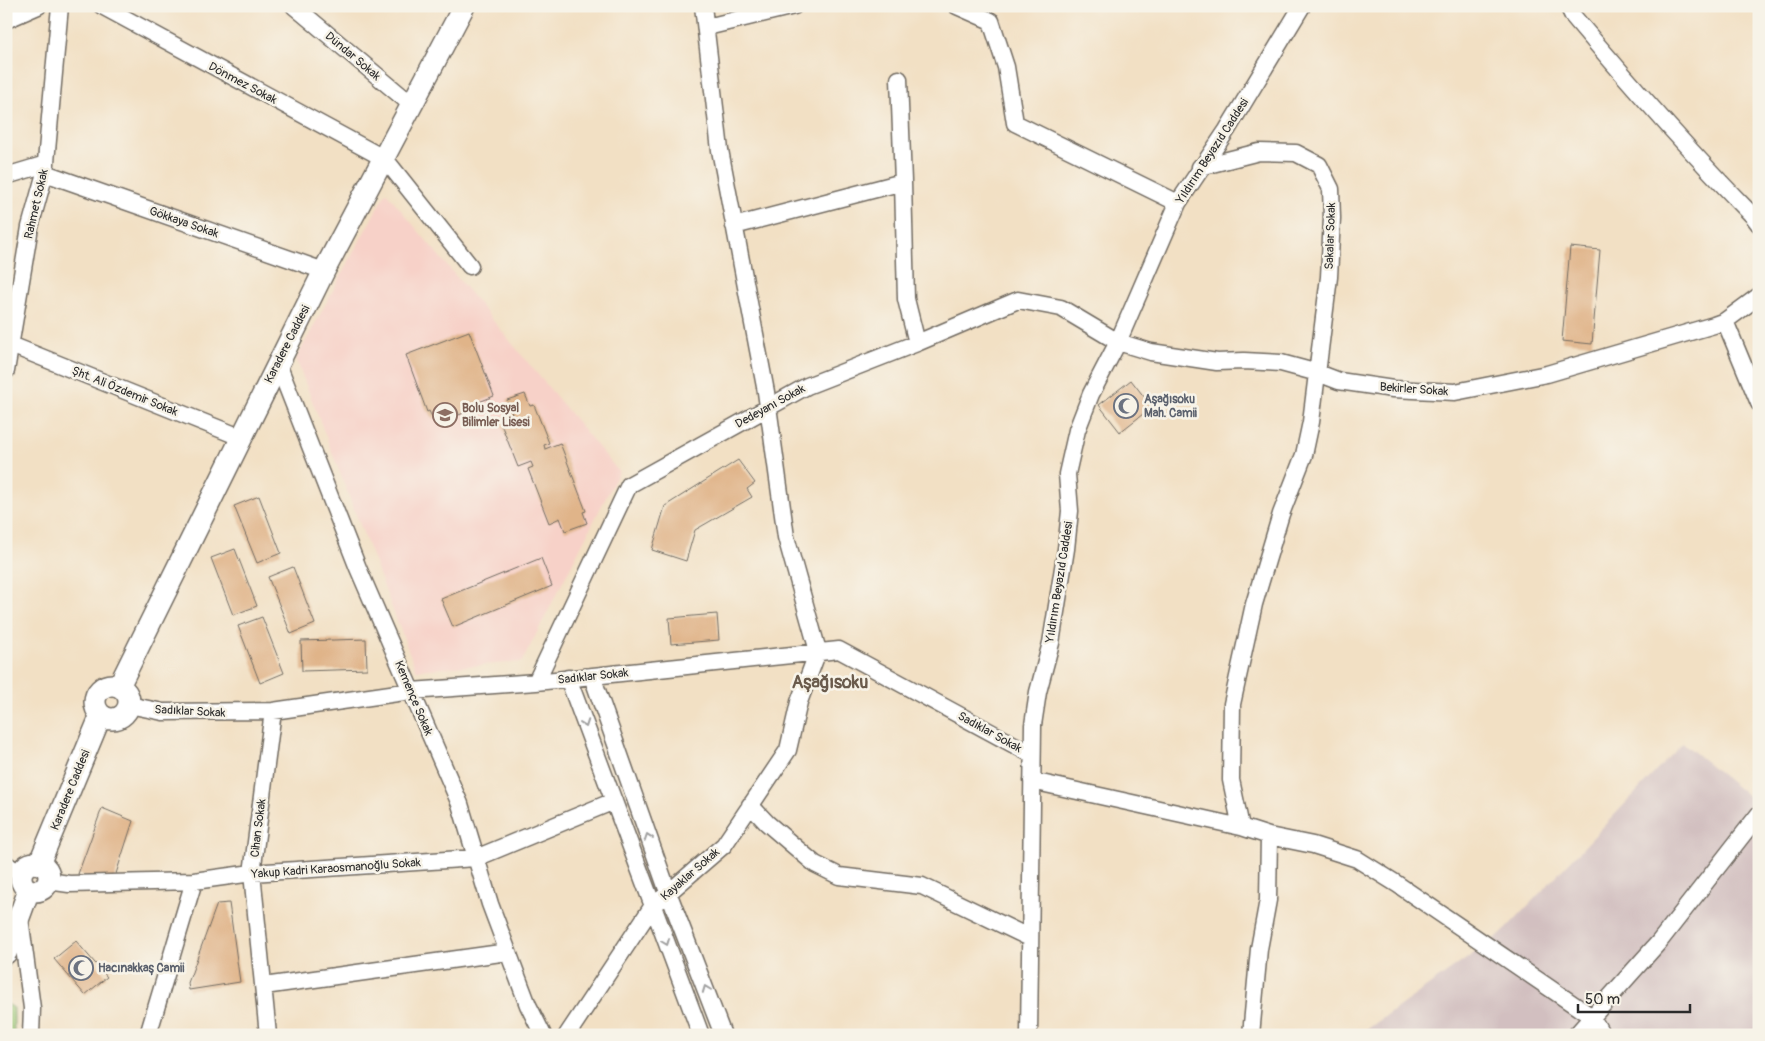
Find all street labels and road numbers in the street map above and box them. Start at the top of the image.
street label: Dündar Sokak [322,29,384,84]
street label: Dönmez Sokak [206,59,280,108]
street label: Yıldırım Beyazıd Caddesi [1172,96,1252,208]
street label: Rahmet Sokak [21,168,52,240]
street label: Sakalar Sokak [1322,202,1339,270]
street label: Gökkaya Sokak [147,204,221,241]
street label: Karadere Caddesi [261,303,314,386]
street label: Şht. Ali Özdemir Sokak [70,362,180,420]
street label: Bekirler Sokak [1379,380,1449,399]
street label: Dedeyanı Sokak [733,381,808,432]
street label: Yıldırım Beyazıd Caddesi [1042,520,1076,645]
street label: Kemençe Sokak [391,658,436,738]
street label: Sadıklar Sokak [557,665,629,688]
street label: Sadıklar Sokak [154,702,226,721]
street label: Sadıklar Sokak [955,709,1024,756]
street label: Karadere Caddesi [48,748,93,833]
street label: Cihan Sokak [247,798,270,858]
street label: Kayaklar Sokak [658,845,723,904]
street label: Yakup Kadri Karaosmanoğlu Sokak [250,855,421,882]

